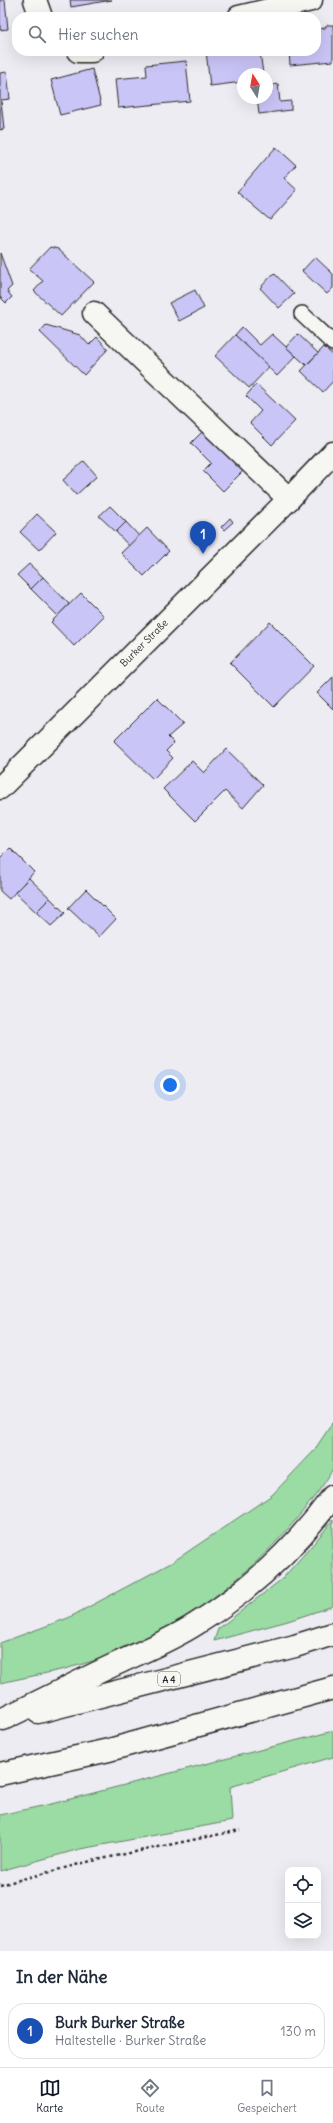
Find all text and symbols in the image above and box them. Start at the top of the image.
search box [12,12,321,56]
icon: search [26,23,48,45]
text: Hier suchen [58,25,138,44]
north arrow [237,68,273,104]
pin: 1 [190,521,216,554]
street label: Burker Straße [117,616,171,670]
your location [160,1075,180,1095]
road number: A 4 [158,1672,180,1686]
map controls [285,1867,321,1939]
button: locate [285,1867,321,1903]
button: layers [285,1903,321,1939]
text: In der Nähe [16,1966,108,1988]
text: Burk Burker Straße [55,2013,185,2032]
text: 1 [27,2023,33,2040]
text: 130 m [280,2023,316,2040]
text: Haltestelle · Burker Straße [55,2032,206,2049]
tab: Karte [36,2077,63,2115]
tab: Route [136,2077,165,2115]
tab: Gespeichert [237,2077,297,2115]

